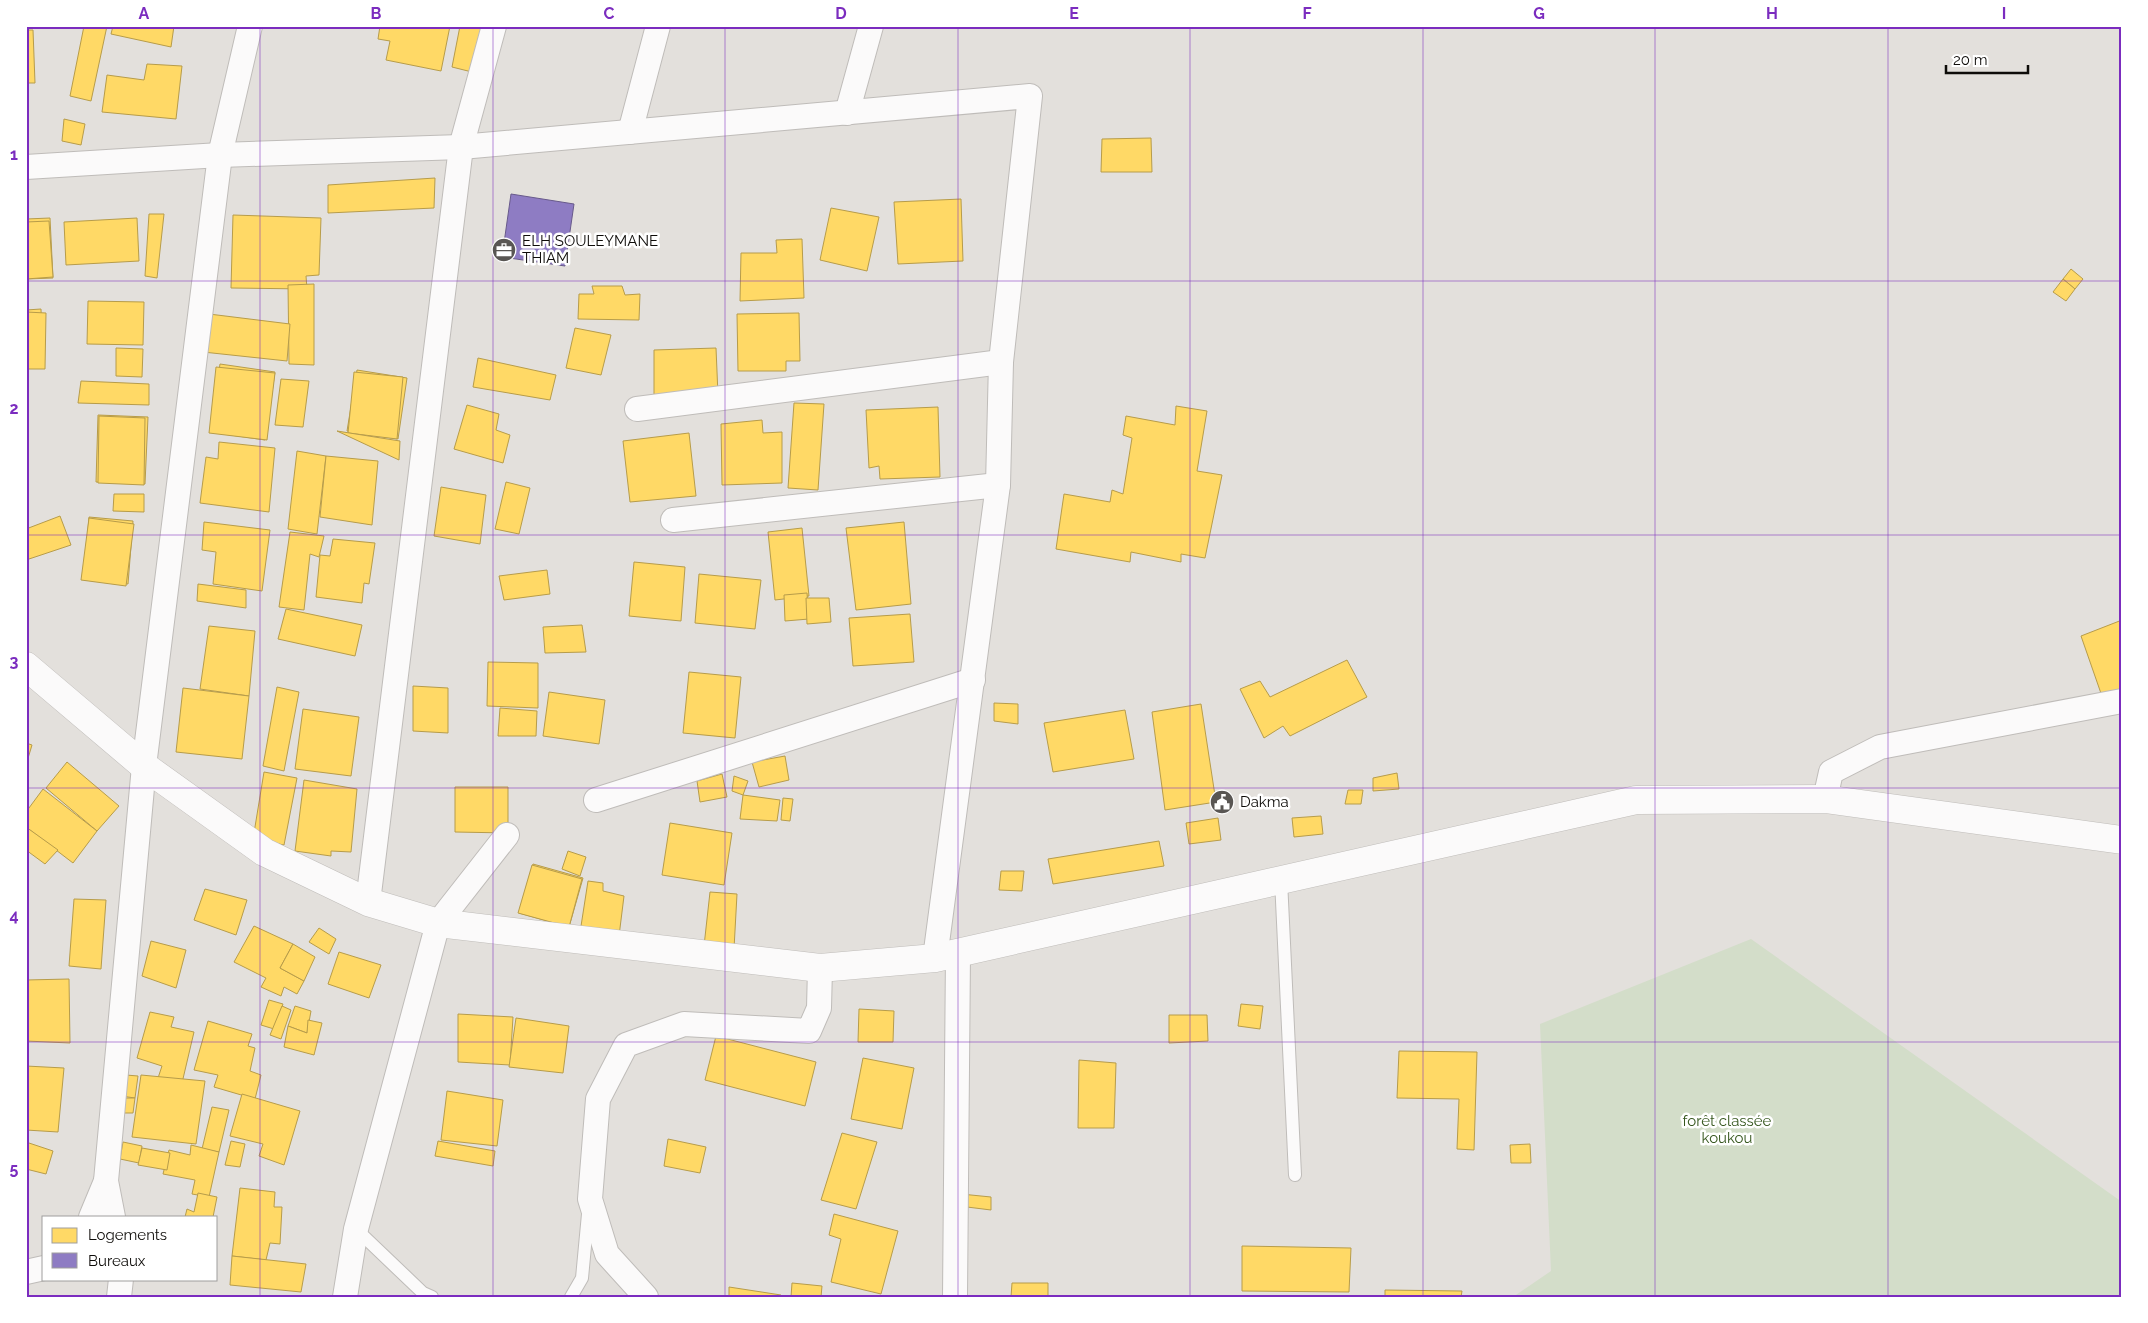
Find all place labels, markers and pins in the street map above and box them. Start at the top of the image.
place label: ELH SOULEYMANE THIAM [522,232,658,267]
office icon: ELH SOULEYMANE THIAM [491,237,517,263]
public building icon: Dakma [1209,789,1235,815]
place label: Dakma [1240,793,1289,811]

